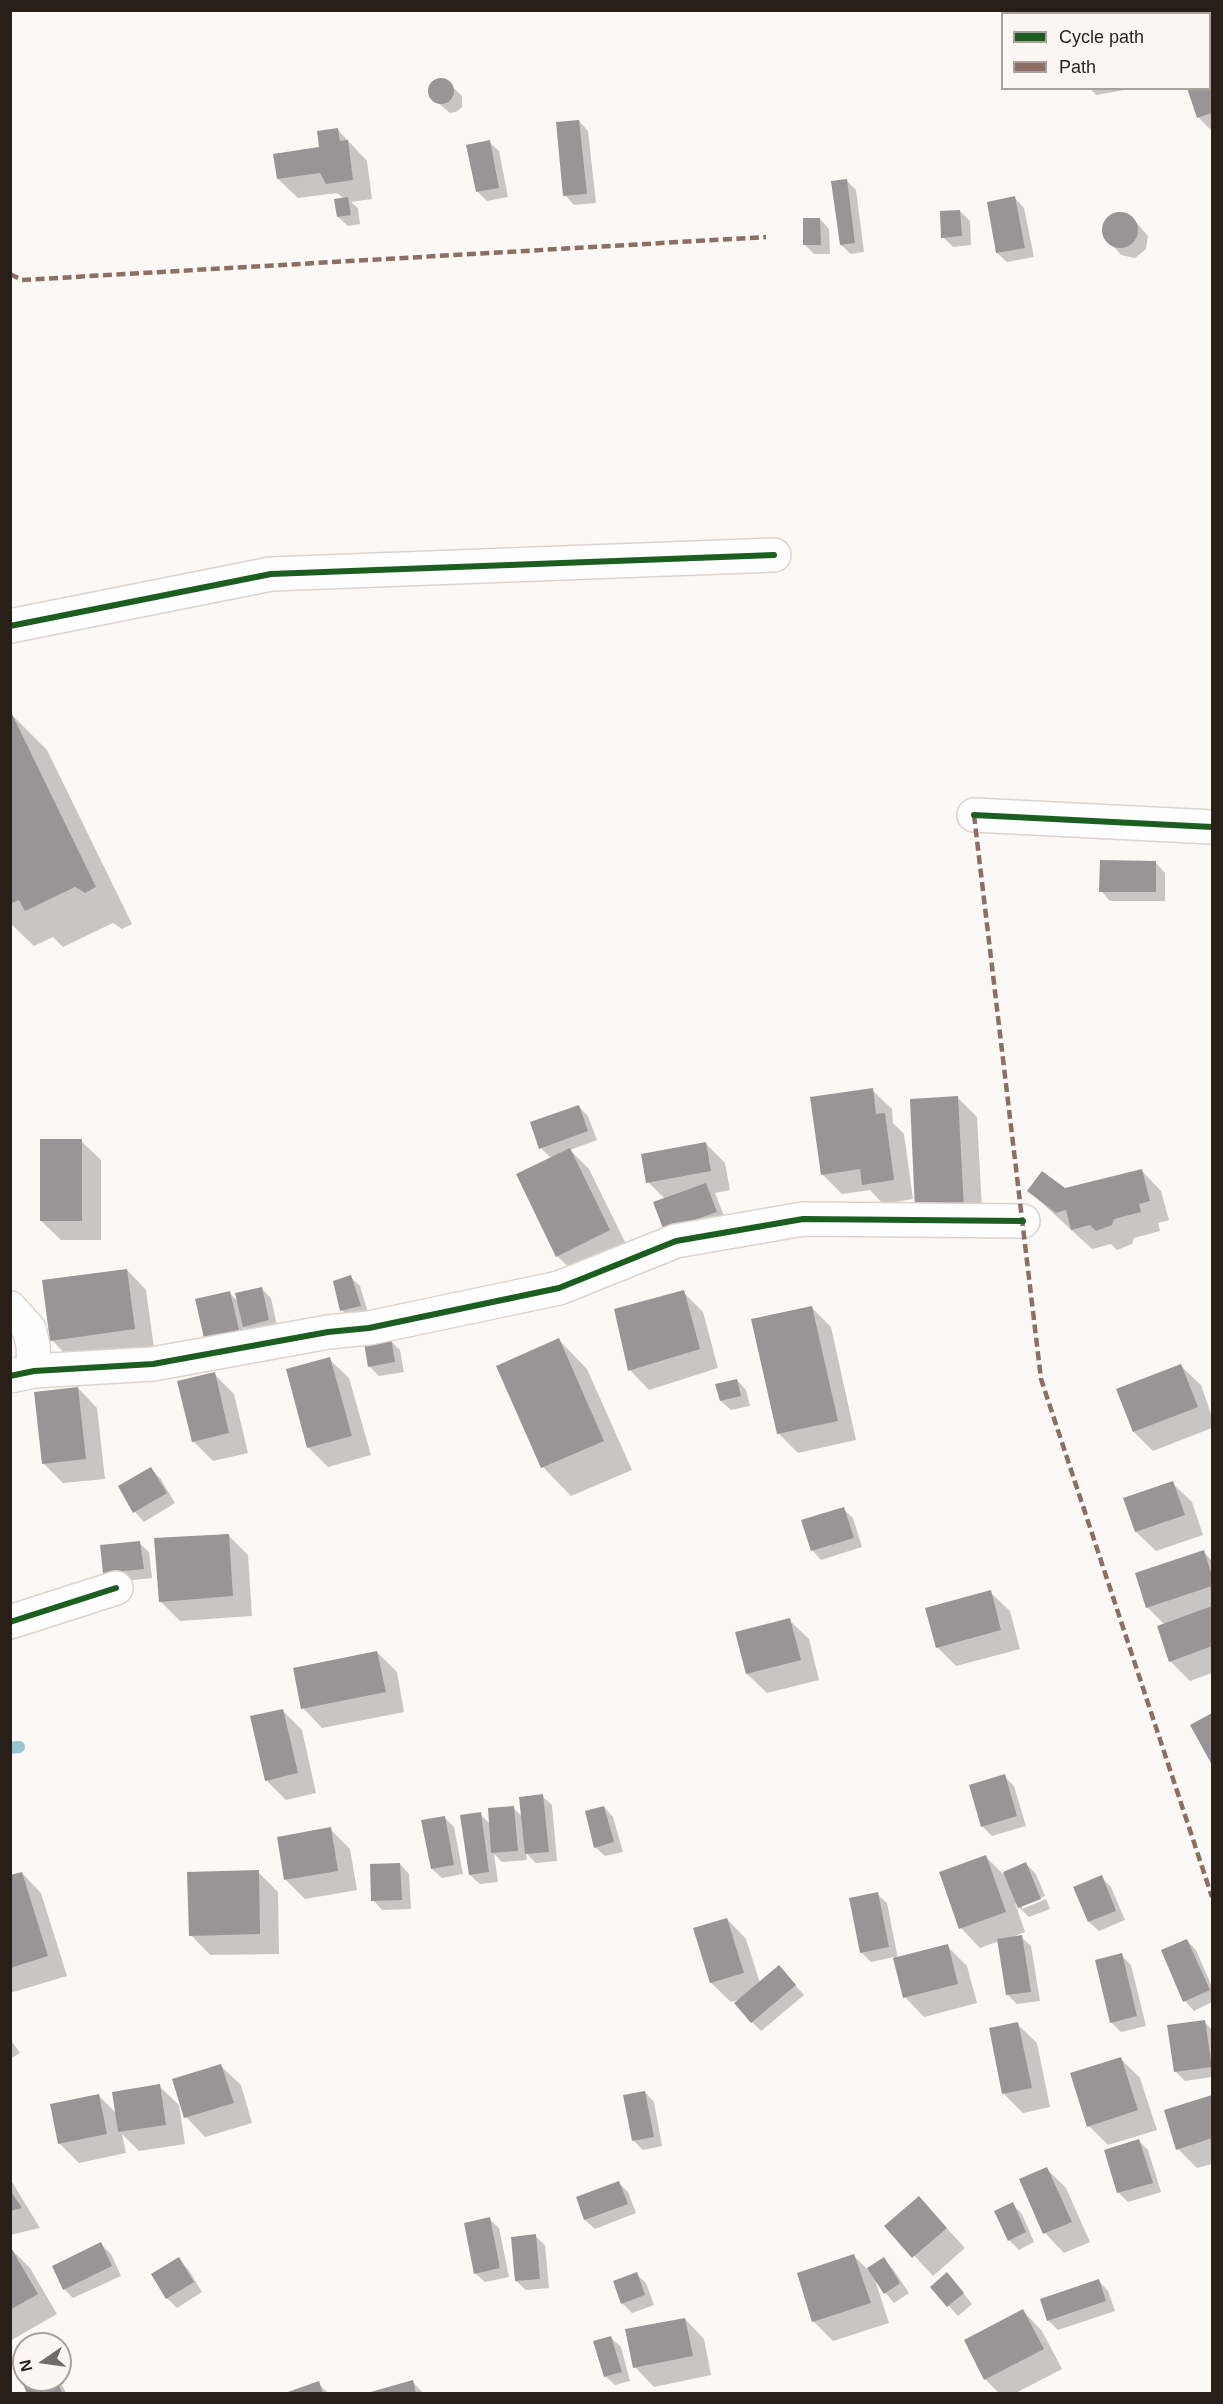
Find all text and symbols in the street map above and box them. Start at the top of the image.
legend [1001,12,1211,90]
text: Cycle path [1059,27,1144,47]
text: Path [1059,57,1096,77]
north arrow [12,2332,72,2392]
text: N [16,2358,36,2373]

